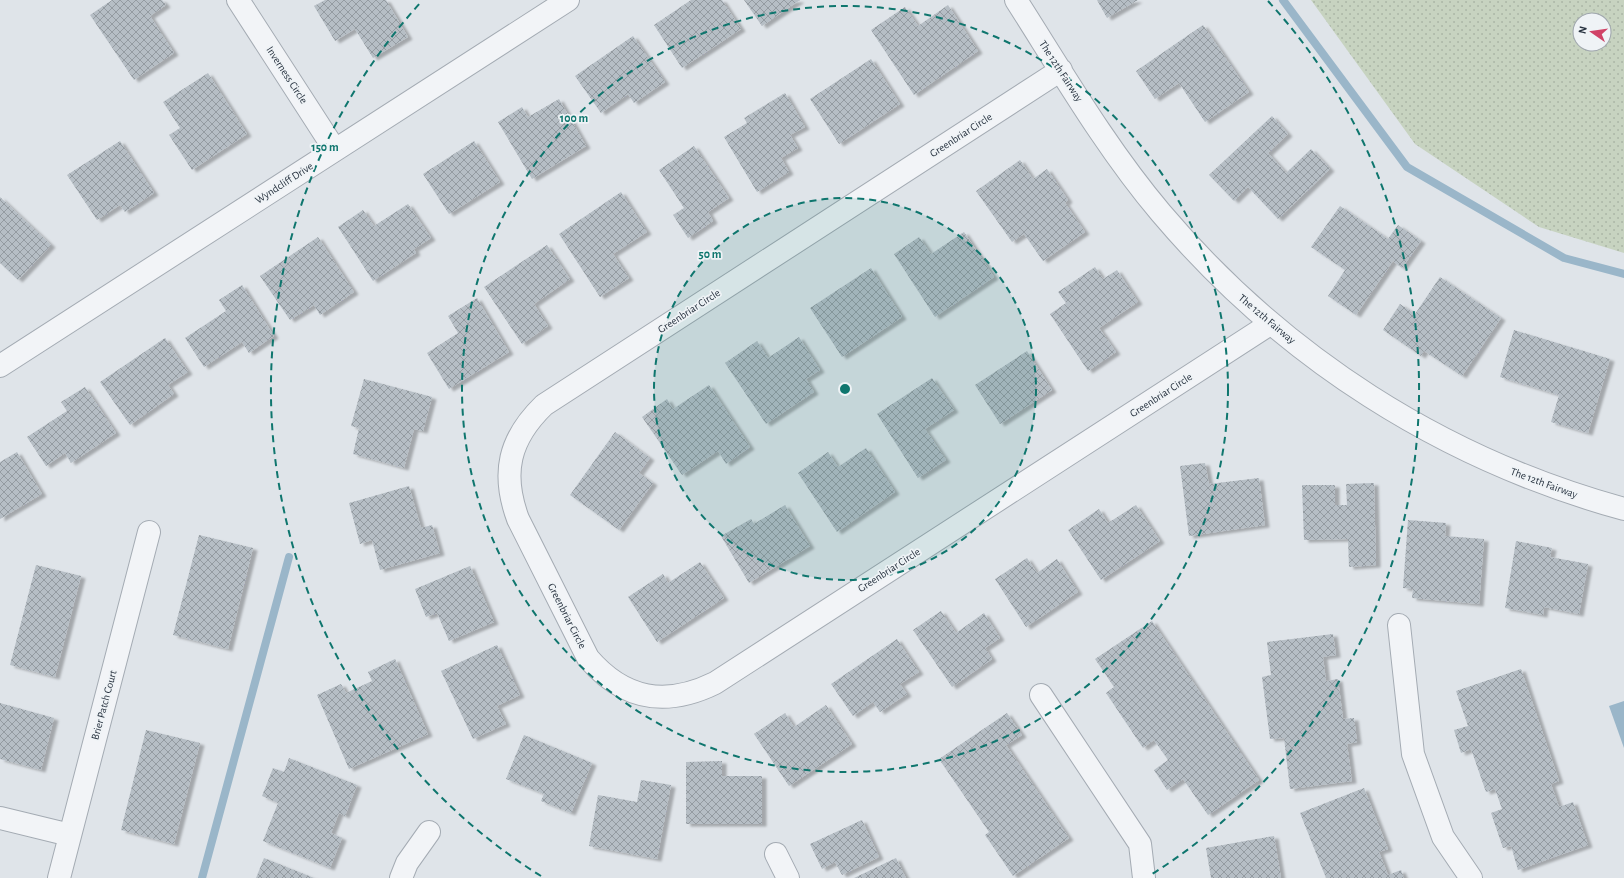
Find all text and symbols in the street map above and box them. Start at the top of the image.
north arrow [1572,12,1612,52]
text: N [1577,25,1589,35]
street label: The 12th Fairway [1037,38,1085,104]
street label: Inverness Circle [264,44,310,106]
street label: Greenbriar Circle [928,111,994,159]
text: 100 m [560,112,588,124]
text: 150 m [311,141,339,153]
street label: Wyndcliff Drive [253,160,315,206]
text: 50 m [699,248,722,260]
street label: Greenbriar Circle [656,287,722,335]
street label: The 12th Fairway [1236,292,1298,346]
street label: Greenbriar Circle [1128,371,1194,419]
centre of rings [838,382,852,396]
street label: The 12th Fairway [1509,466,1579,500]
street label: Greenbriar Circle [856,546,922,594]
street label: Greenbriar Circle [546,582,588,650]
street label: Brier Patch Court [89,669,119,741]

